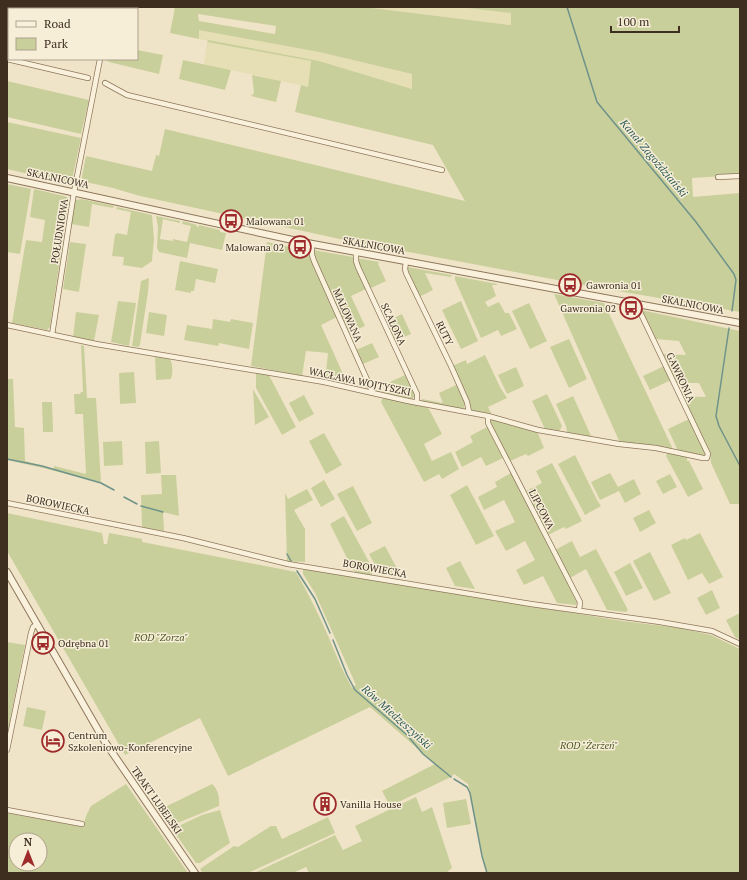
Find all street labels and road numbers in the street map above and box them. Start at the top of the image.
street label: SKALNICOWA [26,166,90,191]
street label: POŁUDNIOWA [48,197,71,265]
street label: SKALNICOWA [342,234,406,257]
street label: MALOWANA [330,286,365,344]
street label: SKALNICOWA [661,292,725,317]
street label: SCALONA [378,301,409,348]
street label: RUTY [433,319,456,348]
street label: GAWRONIA [663,350,698,404]
street label: WACŁAWA WOJTYSZKI [308,364,413,399]
street label: LIPCOWA [526,487,557,532]
street label: BOROWIECKA [25,491,91,518]
street label: BOROWIECKA [342,556,408,581]
street label: TRAKT LUBELSKI [128,764,185,837]

